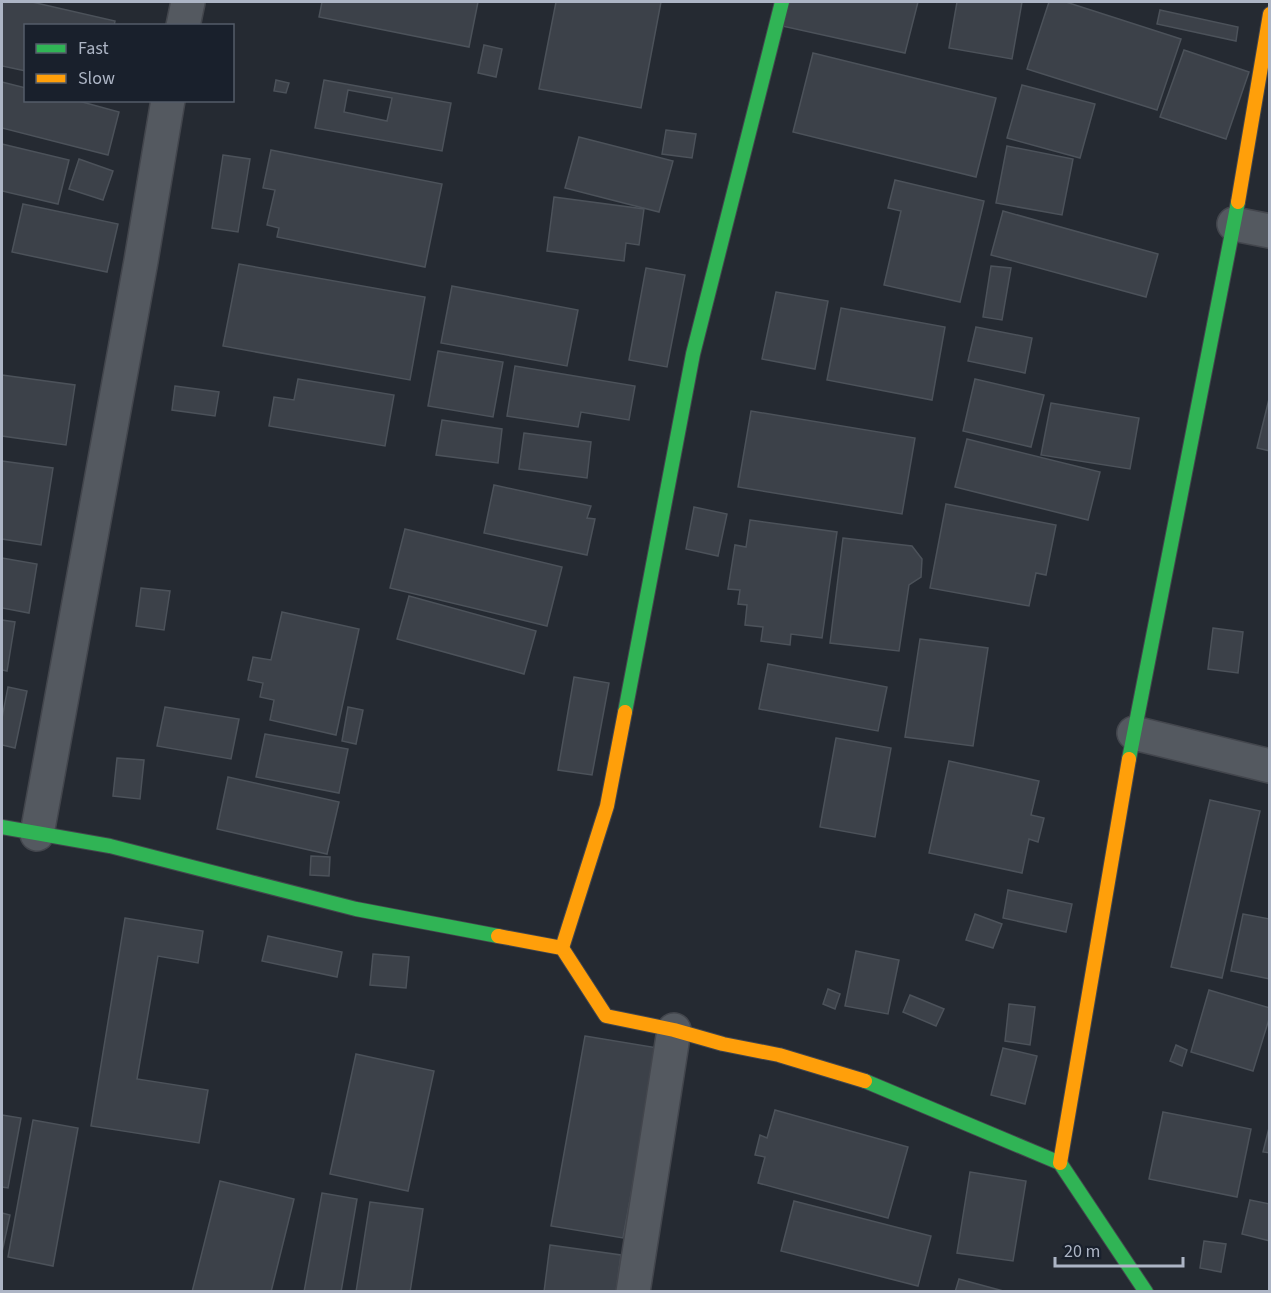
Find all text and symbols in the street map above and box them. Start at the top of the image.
legend [24,24,234,102]
text: Fast [78,36,109,61]
text: Slow [78,66,115,91]
scale bar [1055,1230,1182,1268]
text: 20 m [1064,1239,1100,1264]

